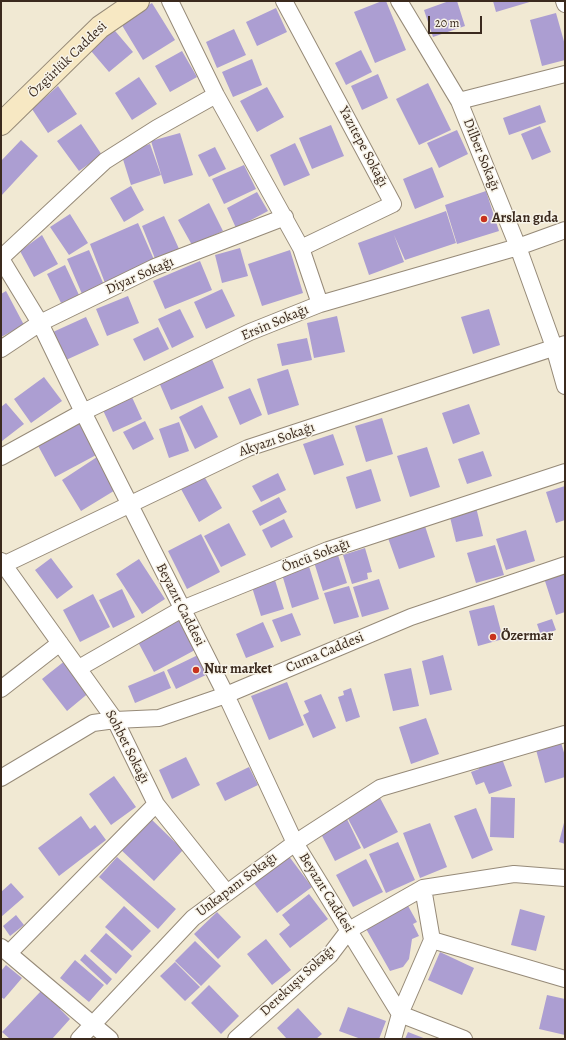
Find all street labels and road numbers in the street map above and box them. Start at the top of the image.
street label: Özgürlük Caddesi [25,18,111,102]
street label: Yazıtepe Sokağı [335,104,391,190]
street label: Dilber Sokağı [459,116,503,194]
street label: Diyar Sokağı [103,254,177,298]
street label: Ersin Sokağı [239,301,311,345]
street label: Akyazı Sokağı [237,419,317,461]
street label: Öncü Sokağı [279,535,353,577]
street label: Beyazıt Caddesi [152,561,208,649]
street label: Cuma Caddesi [283,629,367,677]
street label: Sohbet Sokağı [101,707,153,787]
street label: Unkapanı Sokağı [193,849,281,921]
street label: Beyazıt Caddesi [295,850,357,936]
street label: Derekuşu Sokağı [257,942,339,1020]

